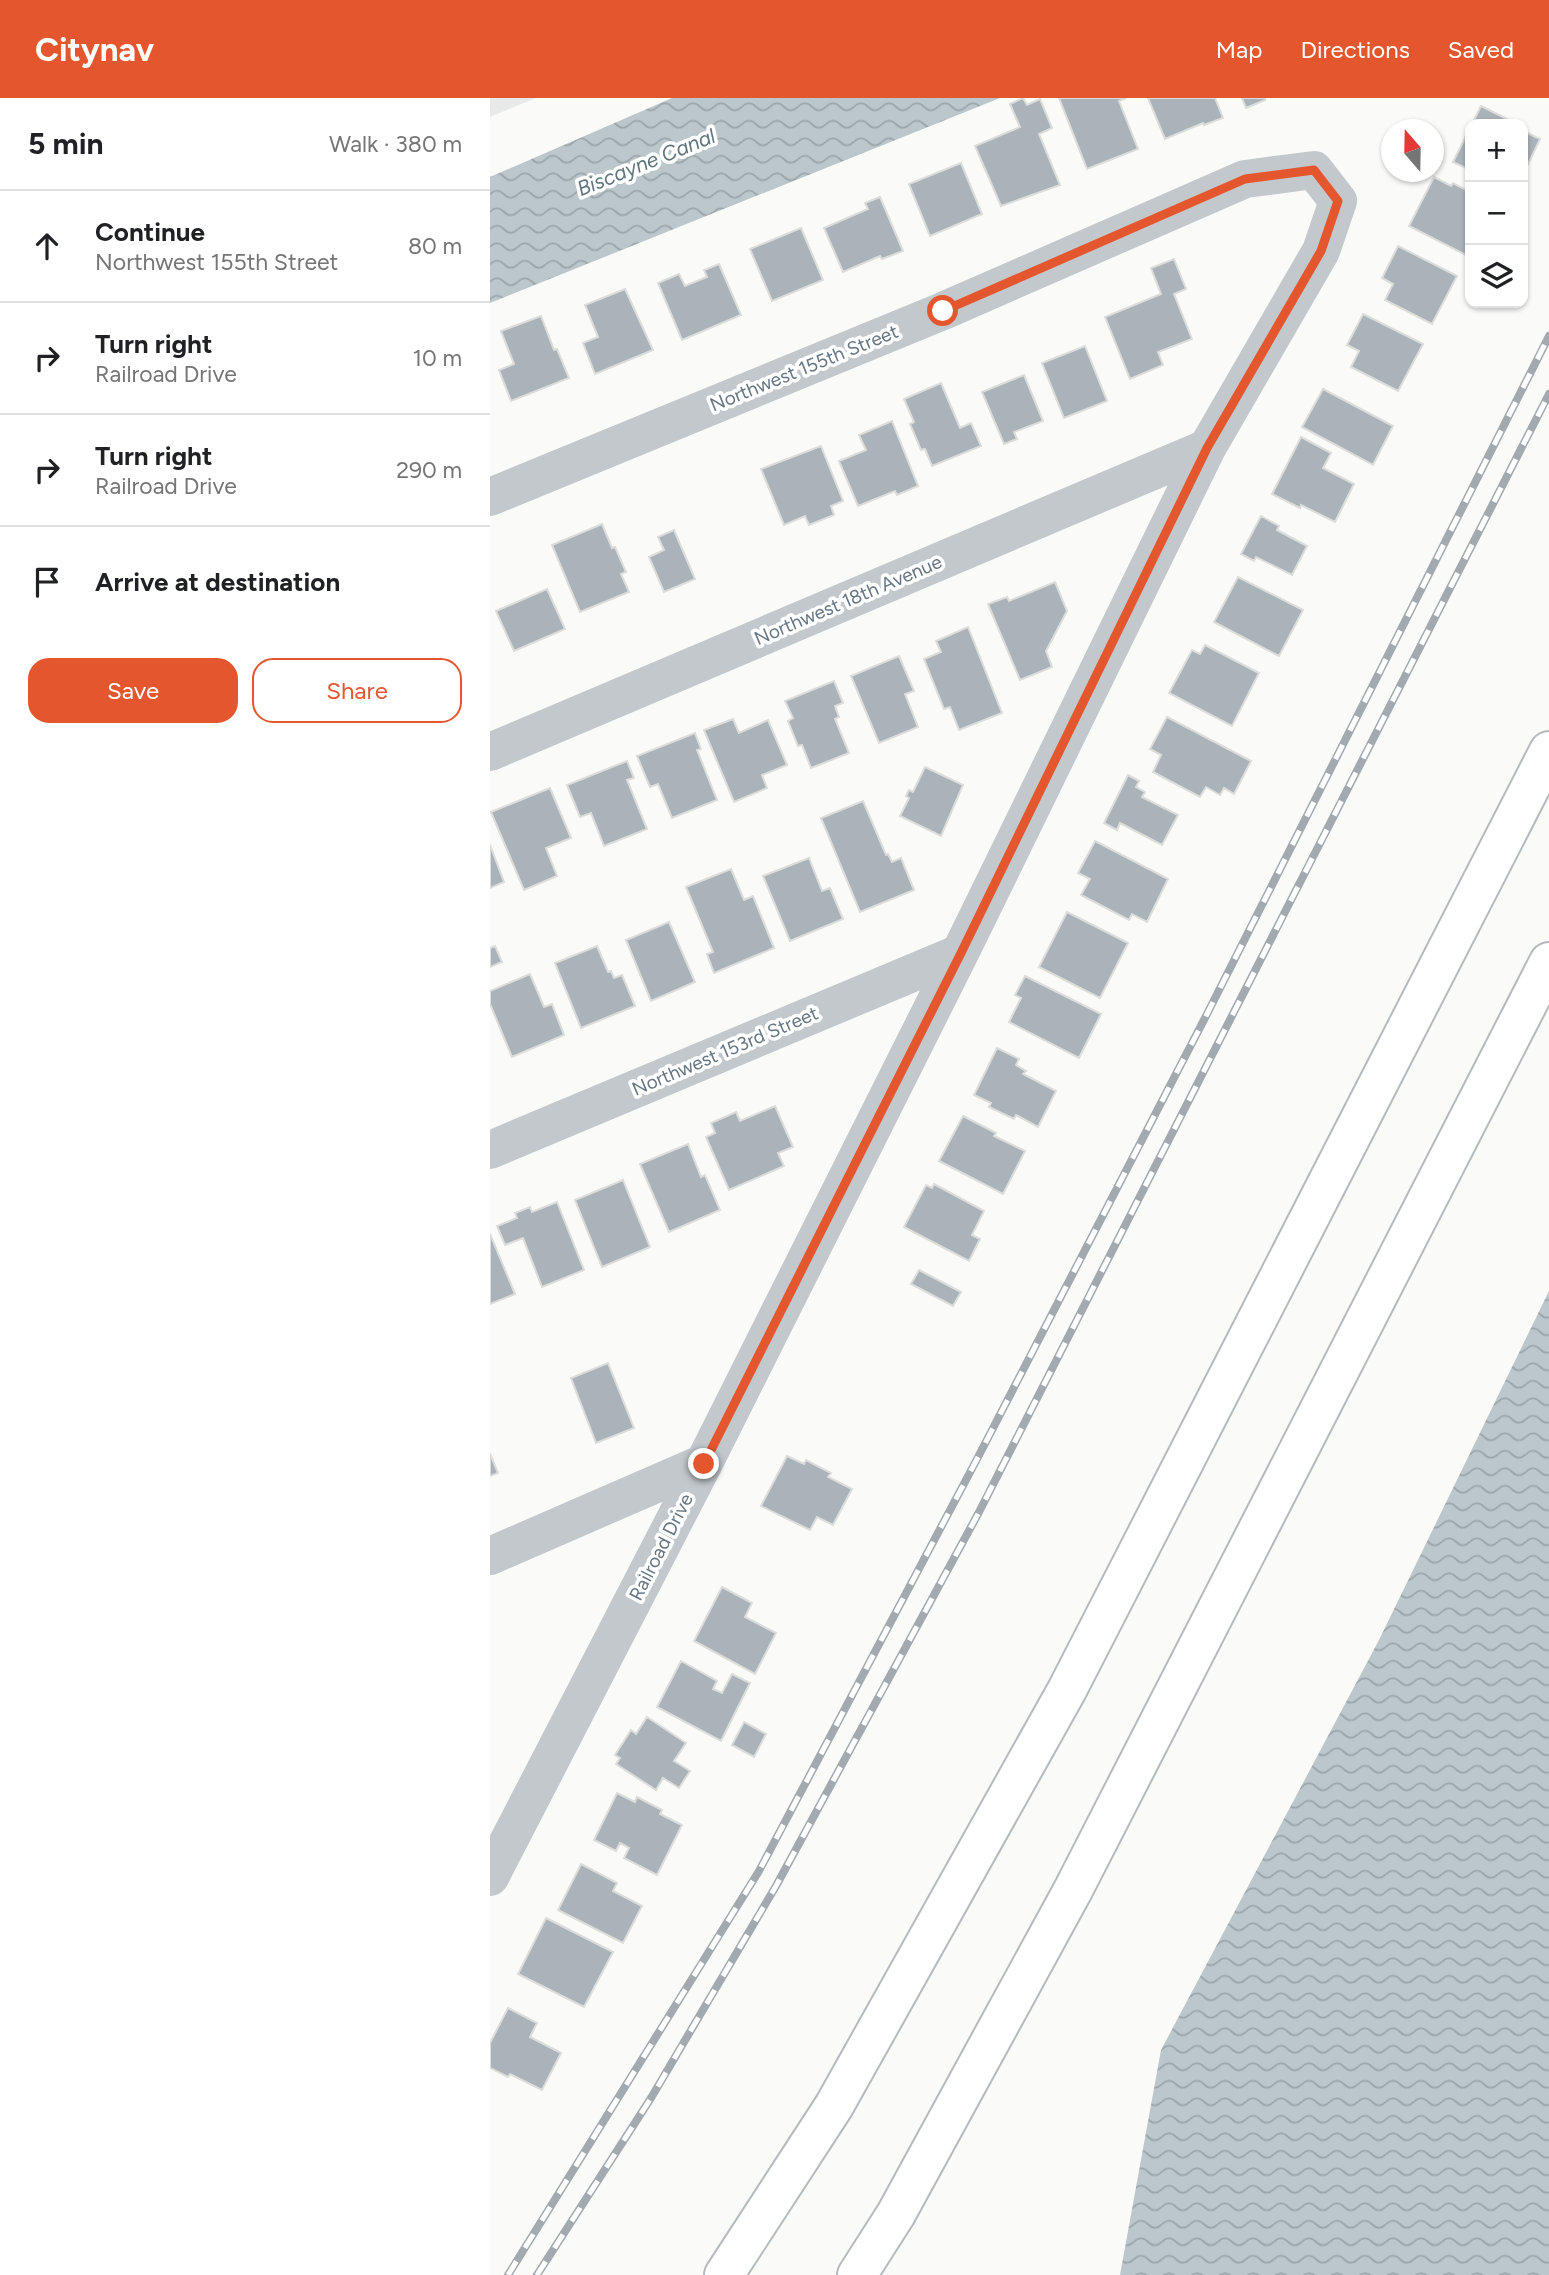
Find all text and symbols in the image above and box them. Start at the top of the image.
text: Citynav [35,30,154,69]
text: Map [1216,35,1262,64]
text: Directions [1300,35,1410,64]
text: Saved [1448,35,1514,64]
north arrow [1381,119,1444,182]
map controls [1465,119,1528,308]
button: + [1465,119,1528,182]
water label: Biscayne Canal [573,123,719,201]
text: 5 min [28,125,104,162]
text: Walk · 380 m [329,130,462,158]
button: − [1465,182,1528,245]
text: Continue [95,216,205,248]
icon: ahead [28,227,66,265]
text: 80 m [408,232,462,260]
button: layers [1465,245,1528,308]
text: Northwest 155th Street [95,248,338,276]
route start [927,295,958,326]
street label: Northwest 155th Street [707,320,901,416]
text: Turn right [95,328,212,360]
icon: right [28,339,66,377]
text: 10 m [413,344,462,372]
text: Railroad Drive [95,360,237,388]
text: Turn right [95,440,212,472]
icon: right [28,451,66,489]
text: 290 m [396,456,462,484]
text: Railroad Drive [95,472,237,500]
street label: Northwest 18th Avenue [751,550,945,650]
icon: arrive [28,563,66,601]
text: Arrive at destination [95,566,340,598]
button: Save [28,658,238,723]
button: Share [252,658,462,723]
street label: Northwest 153rd Street [628,1001,822,1101]
route end [688,1448,719,1479]
street label: Railroad Drive [624,1490,698,1604]

